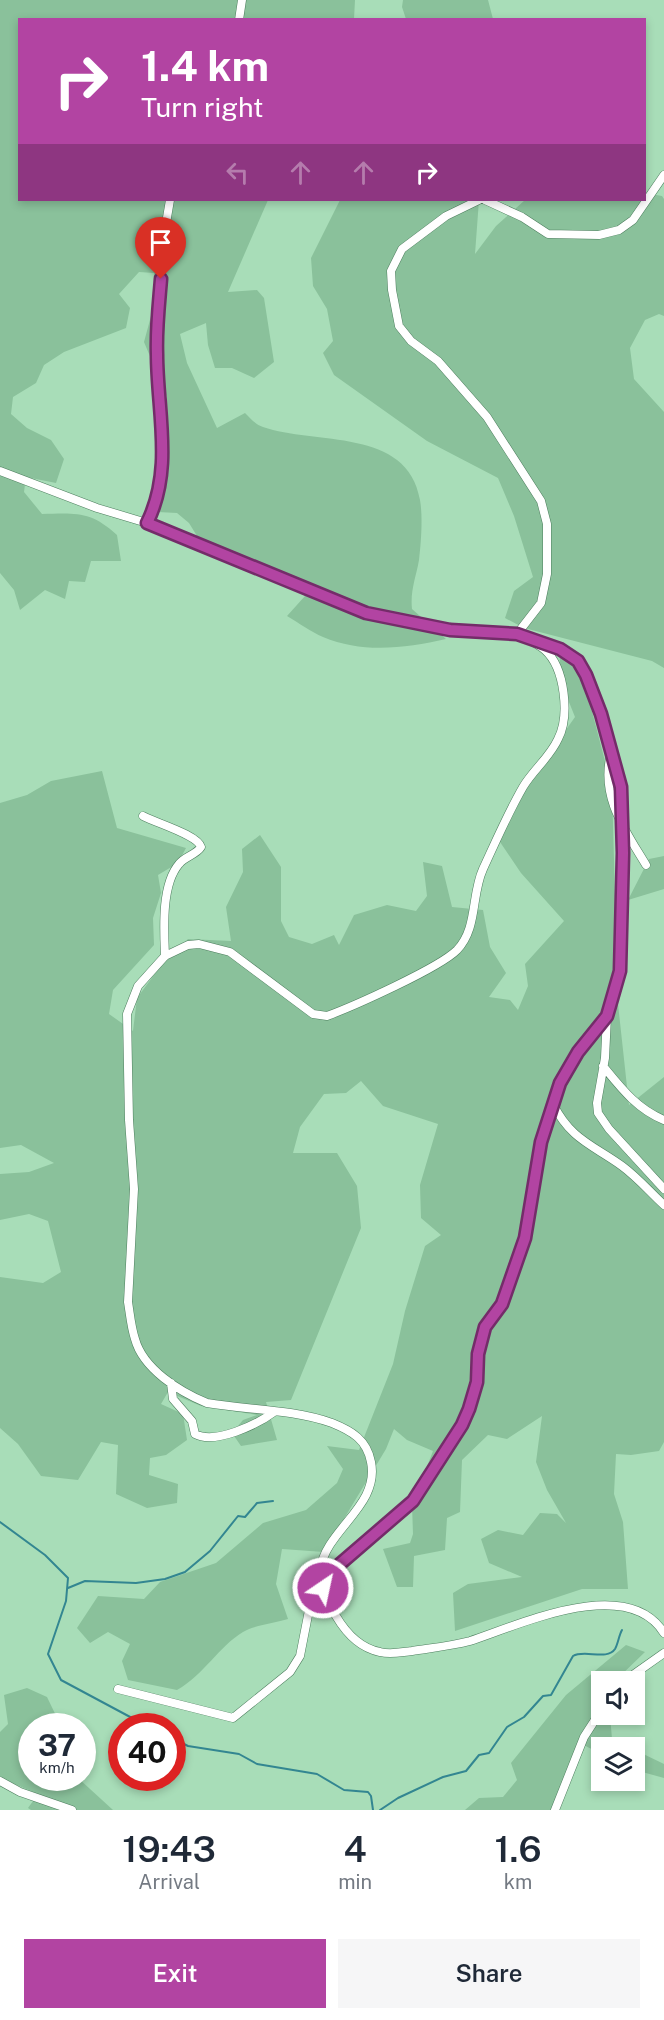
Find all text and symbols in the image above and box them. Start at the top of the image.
text: 1.4 km [141,41,269,90]
icon: right [42,42,120,120]
text: Turn right [141,91,264,123]
icon: left [221,156,254,189]
icon: ahead [284,156,317,189]
icon: ahead [347,156,380,189]
icon: right [410,156,443,189]
pin [135,217,186,279]
icon: arrive [144,226,177,259]
position arrow [291,1556,355,1620]
map controls [591,1671,645,1791]
button: sound [591,1671,645,1725]
speed limit sign: 40 [108,1713,186,1791]
text: 37 [38,1727,76,1763]
button: layers [591,1737,645,1791]
text: km/h [39,1759,75,1776]
text: 19:43 [122,1828,216,1870]
text: 4 [344,1828,367,1870]
text: 1.6 [494,1828,542,1870]
text: Arrival [138,1870,200,1894]
text: min [338,1870,372,1894]
text: km [504,1870,532,1894]
button: Exit [24,1939,326,2008]
button: Share [338,1939,640,2008]

